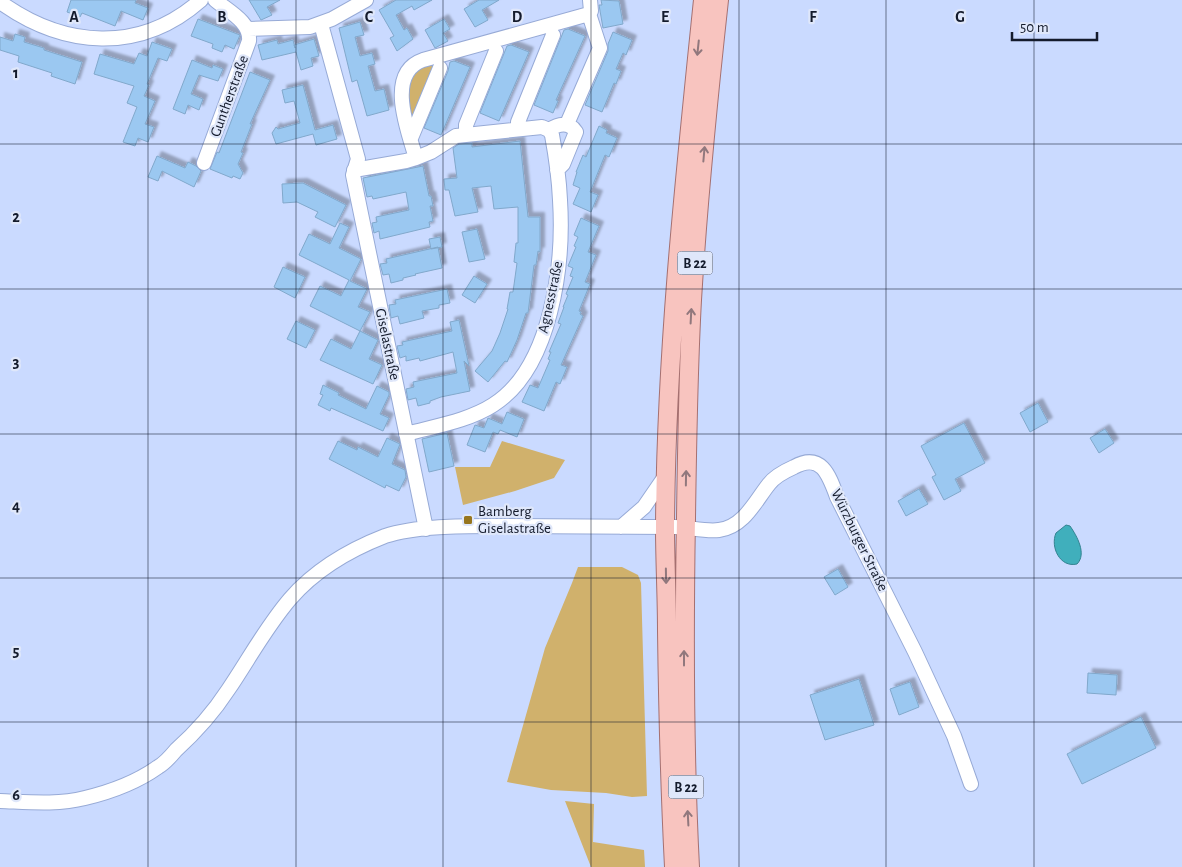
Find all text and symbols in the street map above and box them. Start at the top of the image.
text: A [69,9,79,25]
text: B [217,9,227,25]
text: C [365,9,374,25]
text: D [512,9,523,25]
text: E [661,9,669,25]
text: F [809,9,817,25]
text: G [955,9,965,25]
scale bar [1012,10,1097,42]
text: 50 m [1020,20,1049,35]
one-way arrow [693,40,703,56]
street label: Guntherstraße [208,53,251,139]
text: 1 [13,65,19,81]
one-way arrow [699,146,708,162]
text: 2 [12,209,20,225]
road number: B 22 [678,252,712,274]
street label: Agnesstraße [536,260,565,335]
street label: Giselastraße [373,307,402,381]
one-way arrow [687,308,696,324]
text: 3 [13,354,20,370]
one-way arrow [682,471,691,487]
street label: Würzburger Straße [828,487,891,594]
text: 4 [12,498,20,514]
place label: Bamberg Giselastraße [478,504,551,536]
marker: Bamberg Giselastraße [462,514,474,526]
one-way arrow [661,568,671,584]
text: 5 [13,643,20,659]
one-way arrow [679,650,689,666]
road number: B 22 [668,776,704,799]
text: 6 [12,787,20,803]
one-way arrow [683,811,692,827]

